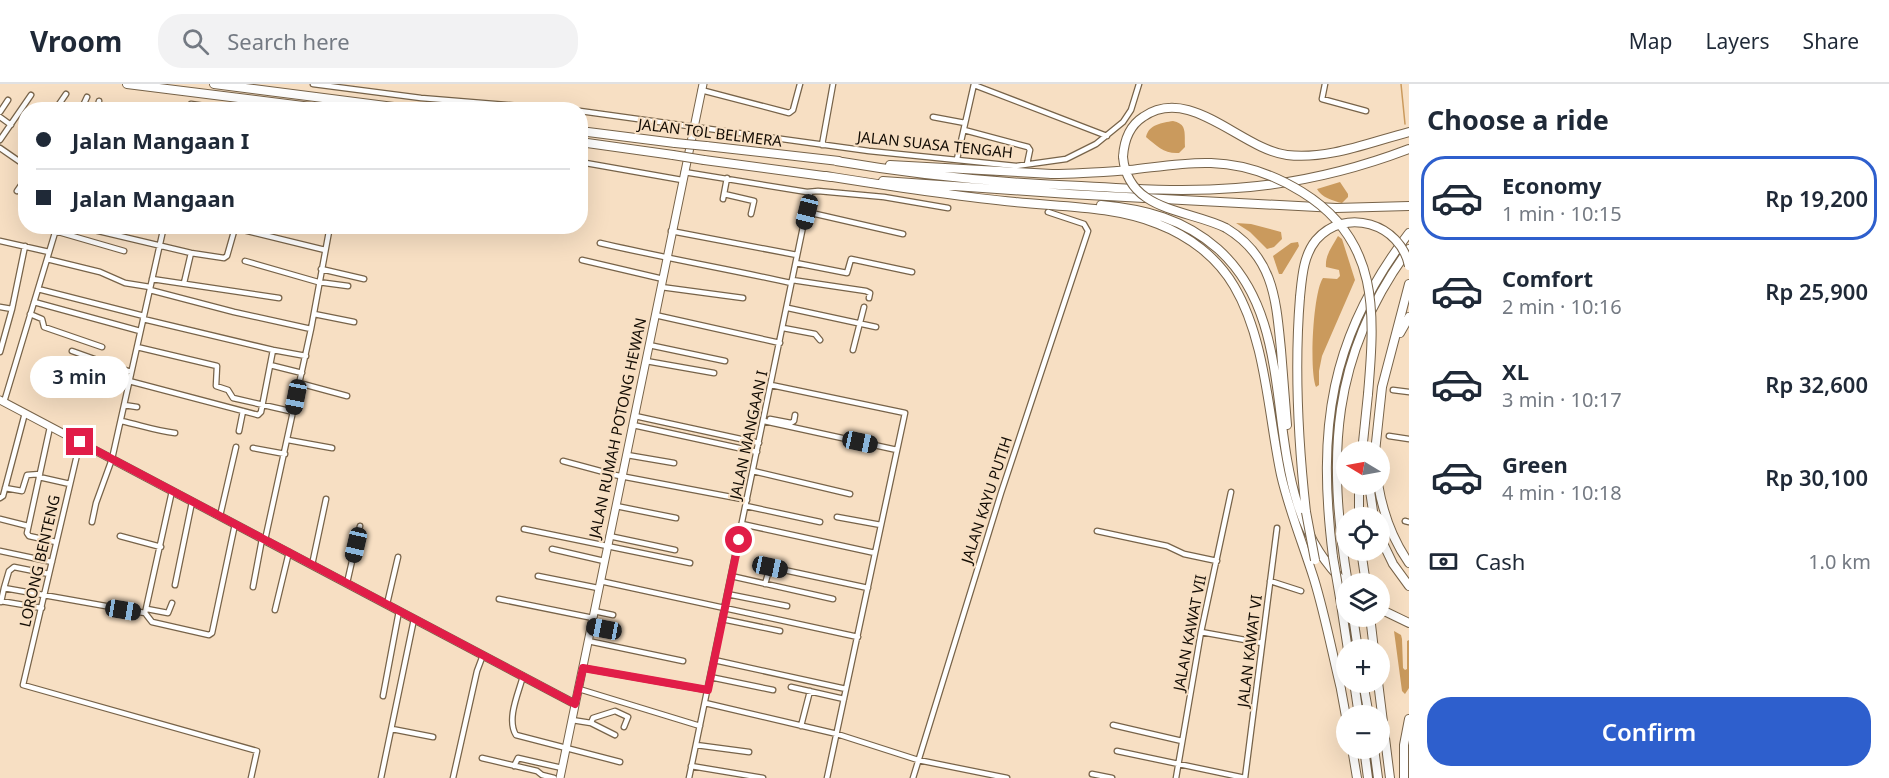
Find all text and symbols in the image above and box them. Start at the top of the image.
search box [158,14,578,68]
text: Vroom [30,22,122,60]
icon: search [179,25,212,58]
text: Search here [227,26,350,56]
text: Map [1629,27,1673,55]
text: Layers [1706,27,1770,55]
text: Share [1803,27,1859,55]
text: Choose a ride [1427,101,1609,138]
street label: JALAN TOL BELMERA [635,113,784,151]
text: Jalan Mangaan I [72,125,249,155]
street label: JALAN SUASA TENGAH [854,126,1014,162]
text: Economy [1502,170,1601,200]
icon: car [1430,171,1484,225]
text: Jalan Mangaan [72,183,235,213]
text: Rp 19,200 [1765,183,1868,213]
car [794,192,820,232]
text: 1 min · 10:15 [1502,200,1622,227]
text: Comfort [1502,263,1593,293]
icon: car [1430,264,1484,318]
text: Rp 25,900 [1765,276,1868,306]
text: 2 min · 10:16 [1502,293,1622,320]
street label: JALAN RUMAH POTONG HEWAN [583,316,650,542]
callout: 3 min [31,355,130,397]
text: XL [1502,356,1529,386]
icon: car [1430,357,1484,411]
text: 3 min [52,363,107,390]
street label: JALAN MANGAAN I [724,368,771,503]
text: Rp 32,600 [1765,369,1868,399]
car [284,378,308,416]
text: 3 min · 10:17 [1502,386,1622,413]
route end [66,428,93,455]
car [841,429,879,455]
street label: JALAN KAYU PUTIH [955,434,1016,568]
north arrow [1336,441,1390,495]
map controls [1336,441,1390,759]
text: Green [1502,449,1568,479]
icon: car [1430,450,1484,504]
text: Rp 30,100 [1765,462,1868,492]
text: 4 min · 10:18 [1502,479,1622,506]
street label: LORONG BENTENG [14,493,64,629]
button: locate [1336,507,1390,561]
car [343,525,369,565]
route start [725,526,752,553]
icon: cash [1427,545,1460,578]
text: Cash [1475,546,1525,576]
text: 1.0 km [1808,548,1871,575]
car [751,554,789,580]
street label: JALAN KAWAT VII [1168,573,1210,695]
button: layers [1336,573,1390,627]
street label: JALAN KAWAT VI [1232,594,1266,710]
car [104,598,142,622]
car [585,617,623,641]
button: + [1336,639,1390,693]
button: Confirm [1427,697,1871,766]
button: − [1336,705,1390,759]

